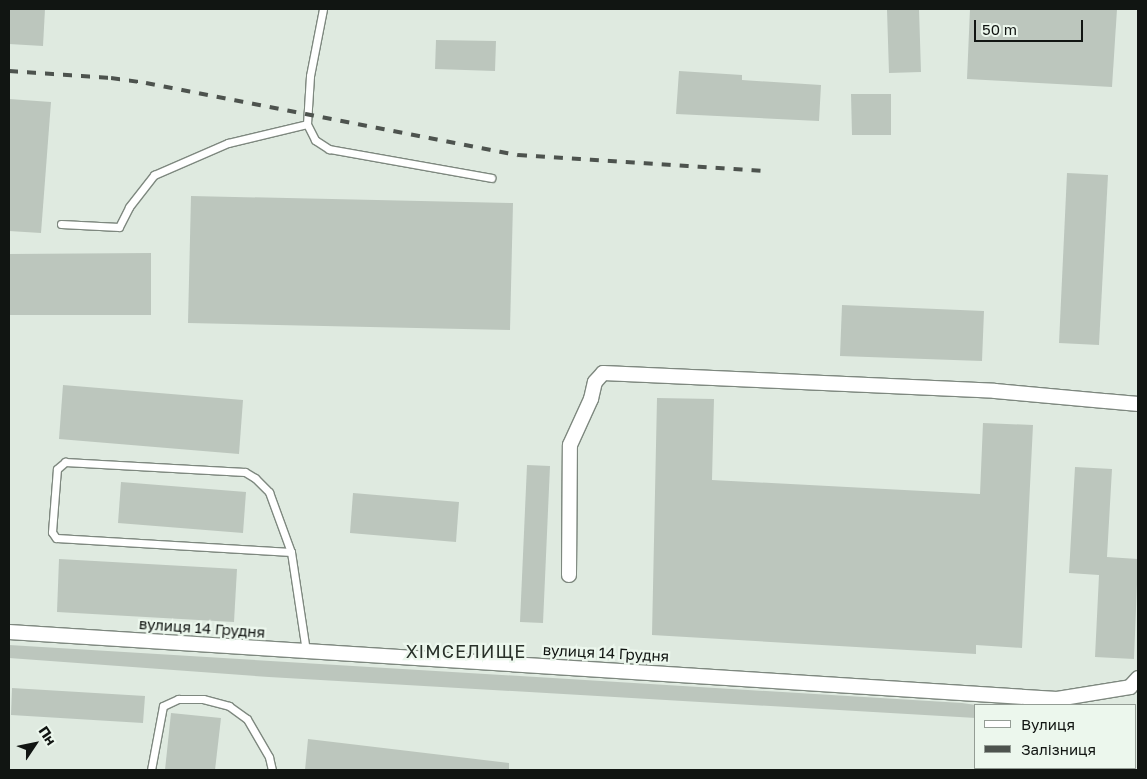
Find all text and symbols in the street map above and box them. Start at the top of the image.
scale bar [977,10,1086,42]
text: 50 m [982,20,1017,38]
street label: вулиця 14 Грудня [138,615,266,641]
district label: ХІМСЕЛИЩЕ [405,640,527,662]
street label: вулиця 14 Грудня [542,641,670,665]
legend [974,704,1137,769]
text: Вулиця [1021,715,1075,733]
north arrow [10,719,60,769]
text: Пн [35,723,60,748]
text: Залізниця [1021,740,1096,758]

